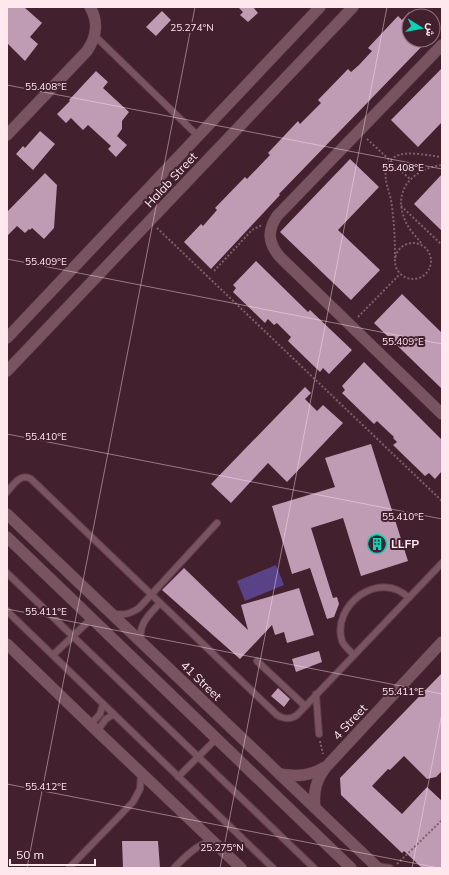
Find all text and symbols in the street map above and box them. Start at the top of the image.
north arrow [401,8,441,48]
text: 25.274°N [170,21,214,34]
text: ش [423,22,439,38]
text: 55.408°E [25,80,67,93]
street label: Halab Street [141,149,200,210]
text: 55.408°E [382,161,424,174]
text: 55.409°E [25,255,67,268]
text: 55.409°E [382,335,424,348]
text: 55.410°E [25,430,67,443]
text: 55.410°E [382,510,424,523]
building icon: LLFP [366,533,388,555]
place label: LLFP [391,536,419,551]
text: 55.411°E [25,605,67,618]
street label: 41 Street [178,658,225,704]
text: 55.411°E [382,685,424,698]
street label: 4 Street [329,701,370,743]
text: 55.412°E [25,780,67,793]
scale bar [10,841,95,867]
text: 25.275°N [200,841,244,854]
text: 50 m [16,847,44,862]

